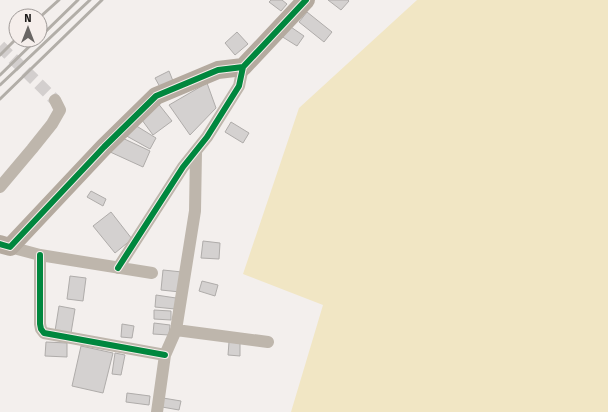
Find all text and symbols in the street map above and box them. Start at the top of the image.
north arrow [8,8,48,48]
text: N [24,12,32,25]

